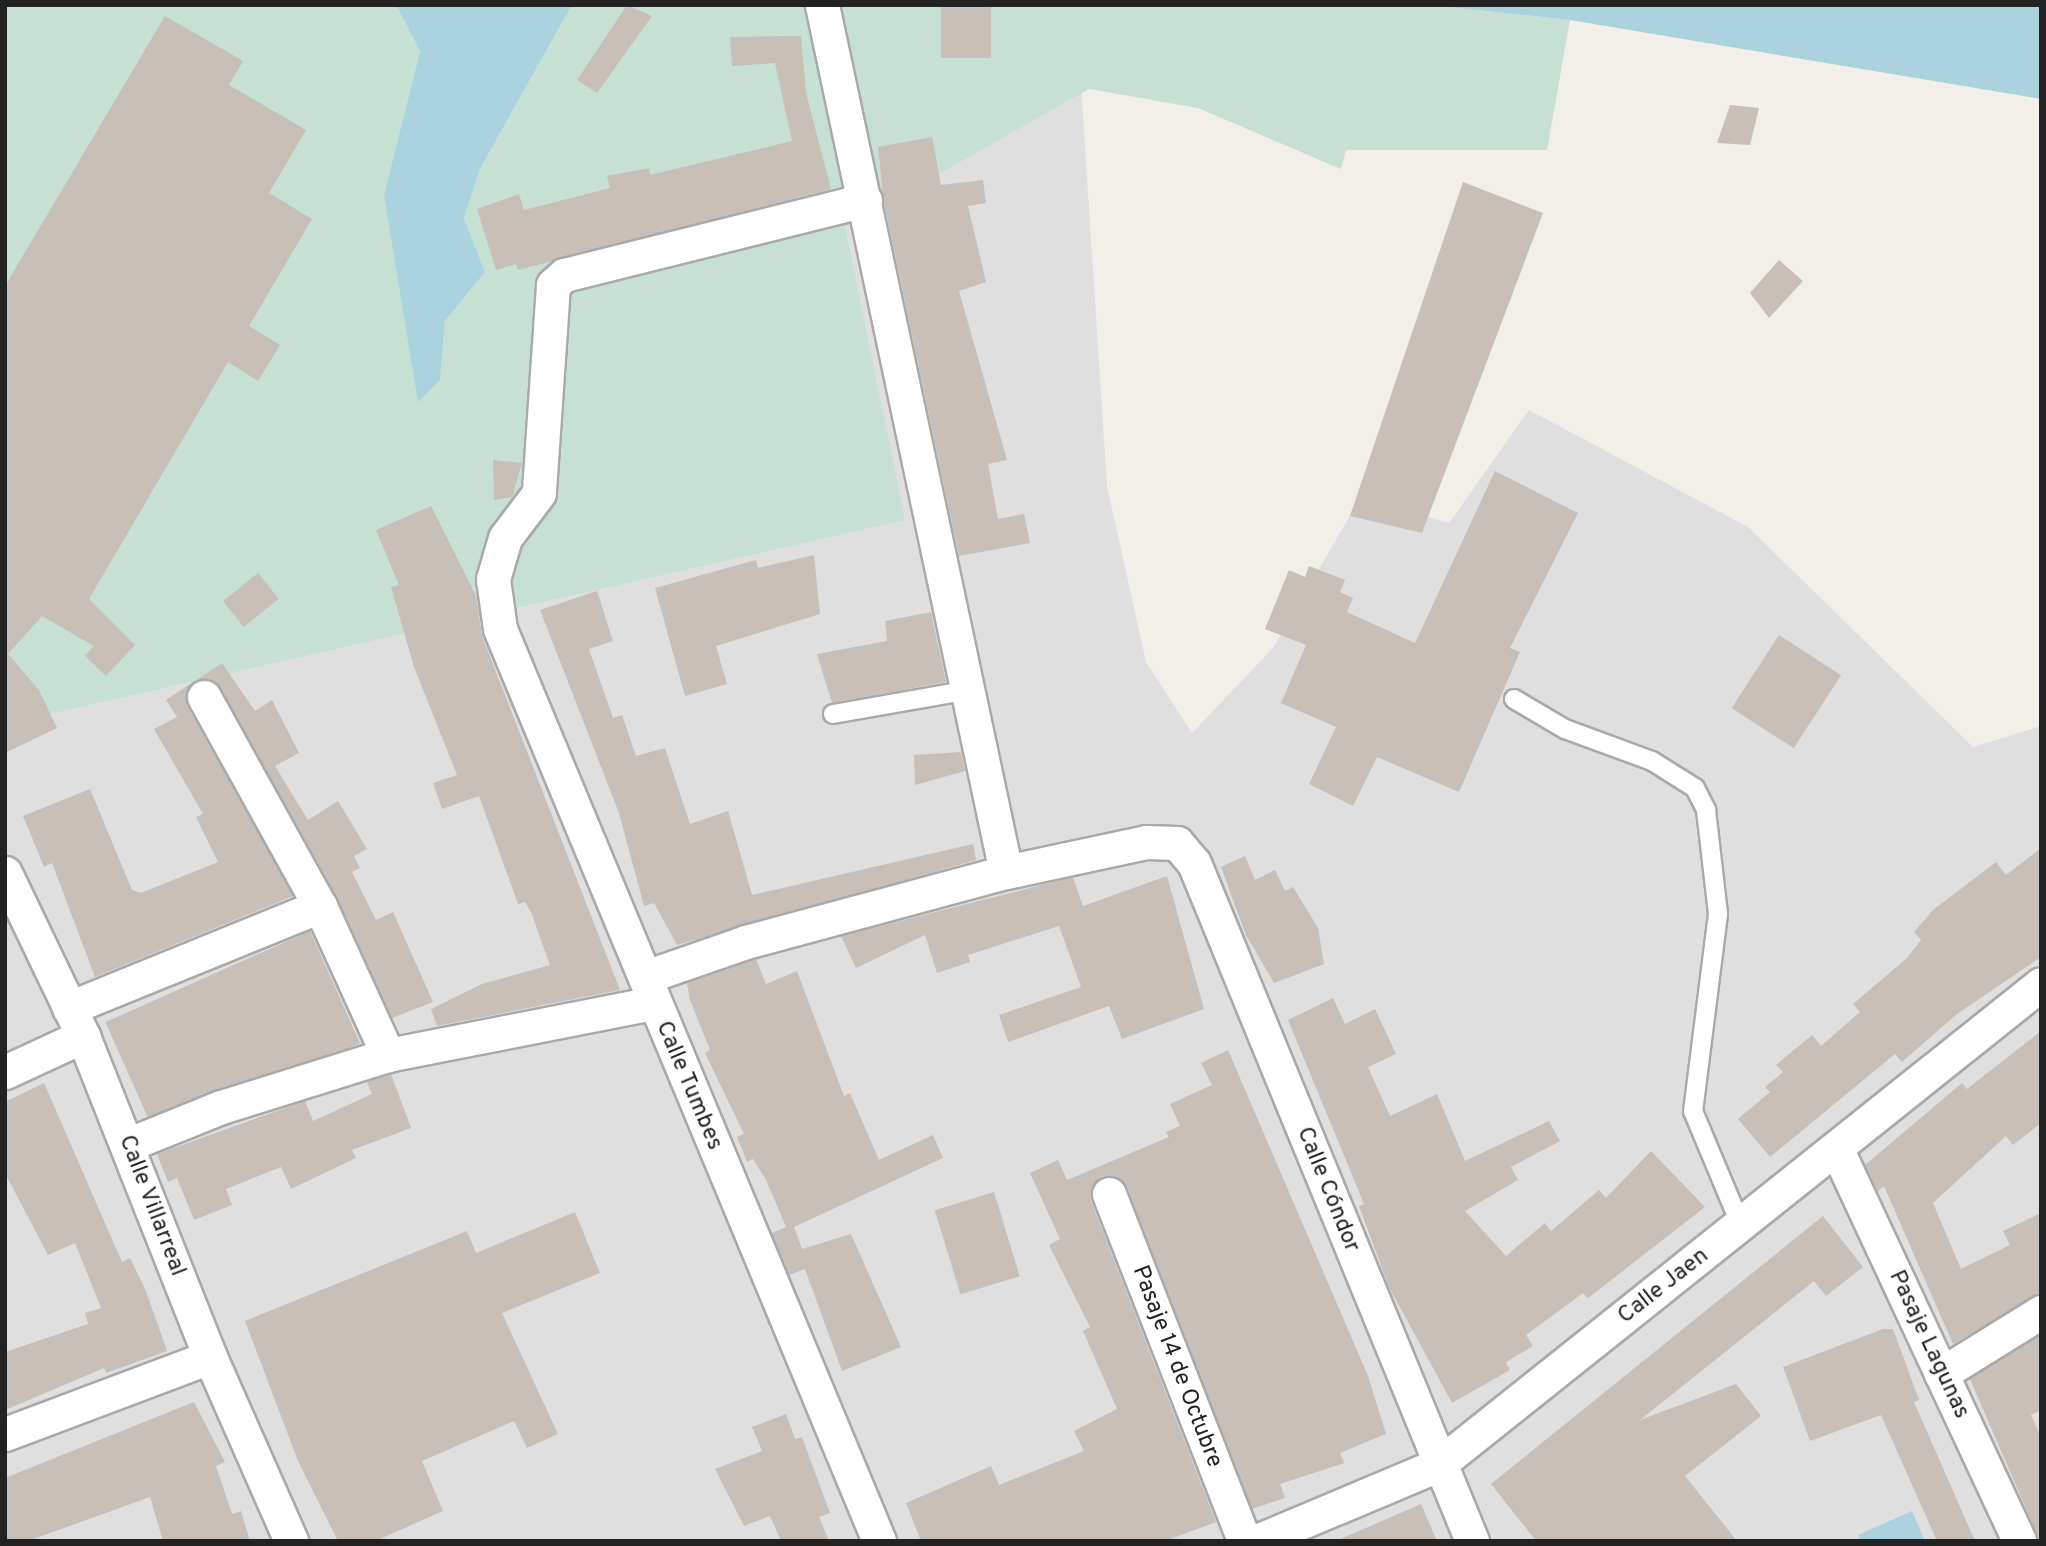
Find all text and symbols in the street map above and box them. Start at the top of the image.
street label: Calle Tumbes [648,1017,728,1155]
street label: Calle Cóndor [1289,1123,1365,1257]
street label: Calle Villarreal [111,1131,191,1281]
street label: Calle Jaen [1613,1243,1715,1331]
street label: Pasaje 14 de Octubre [1125,1262,1227,1472]
street label: Pasaje Lagunas [1882,1266,1974,1424]

